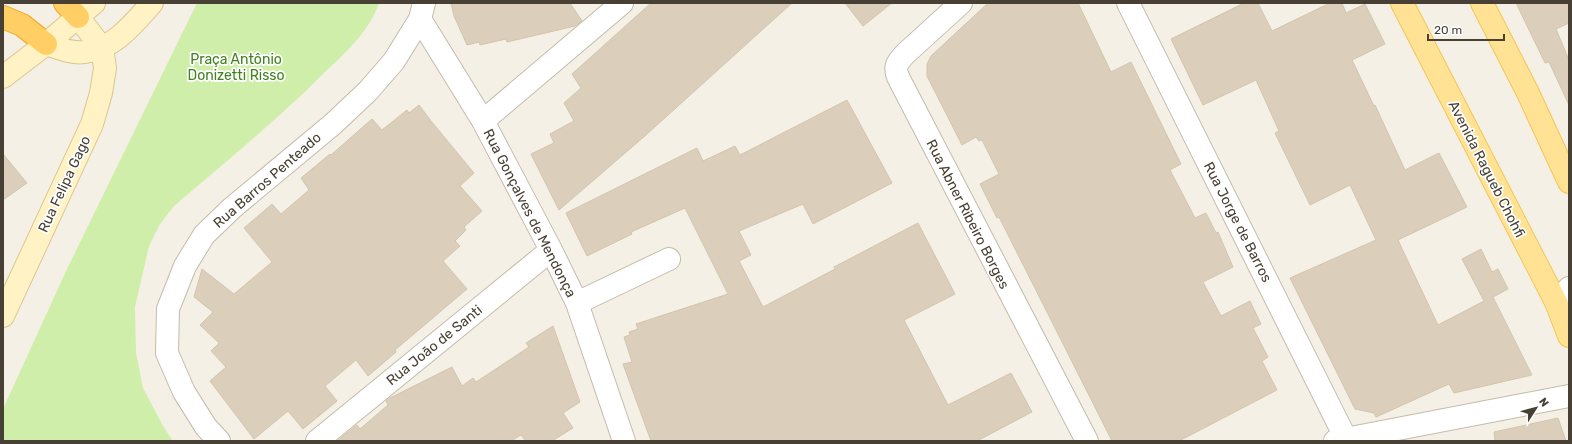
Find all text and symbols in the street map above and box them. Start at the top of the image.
scale bar [1428,16,1504,42]
text: 20 m [1434,23,1462,37]
park label: Praça Antônio Donizetti Risso [187,51,285,84]
street label: Avenida Ragueb Chohfi [1445,98,1528,240]
street label: Rua Gonçalves de Mendonça [480,126,580,300]
street label: Rua Barros Penteado [210,129,325,232]
street label: Rua Felipa Gago [35,133,94,235]
street label: Rua Abner Ribeiro Borges [922,137,1013,292]
street label: Rua Jorge de Barros [1200,159,1275,285]
street label: Rua João de Santi [383,302,486,389]
north arrow [1516,388,1556,428]
text: N [1536,395,1551,410]

